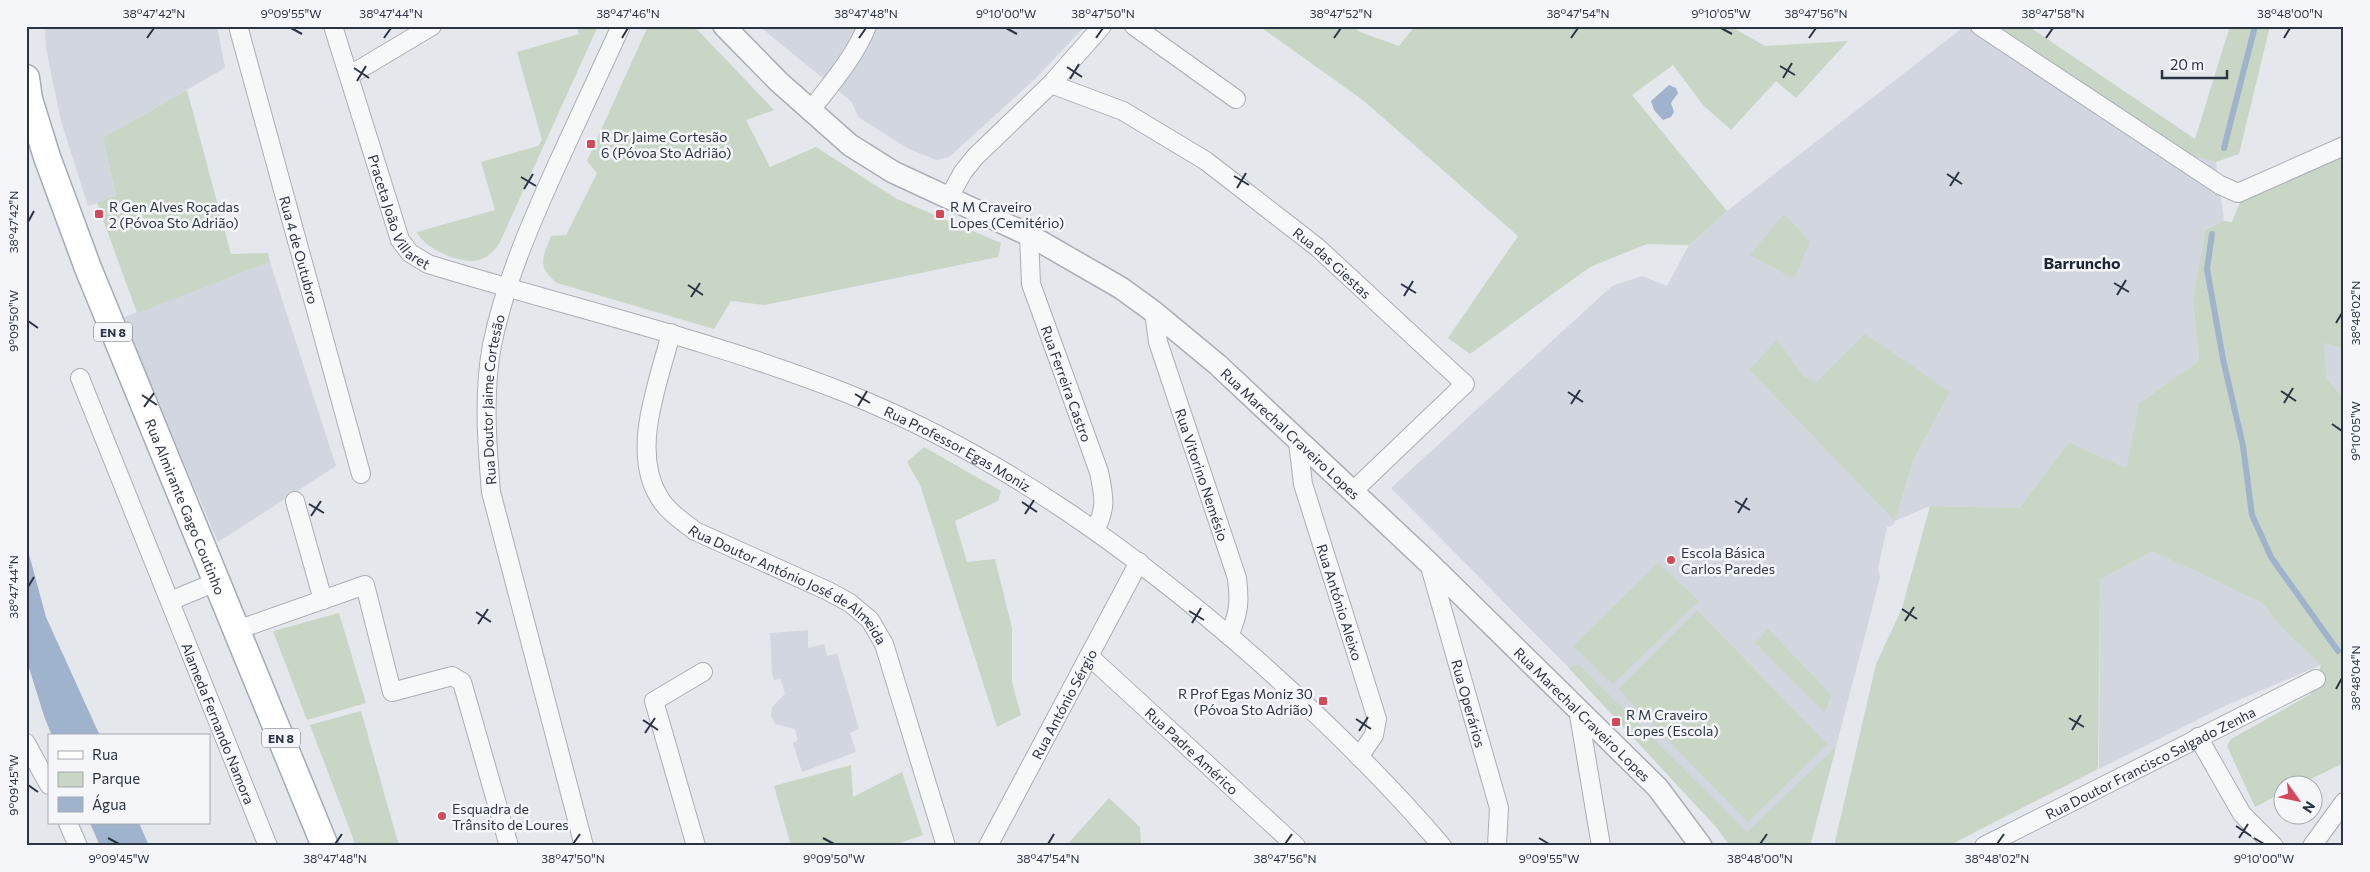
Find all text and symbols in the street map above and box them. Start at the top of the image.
text: 38°47'42"N [123,6,185,20]
text: 9°09'55"W [261,6,321,20]
text: 38°47'44"N [359,6,423,20]
text: 38°47'46"N [596,6,660,20]
text: 38°47'48"N [834,6,898,20]
text: 9°10'00"W [976,6,1036,20]
text: 38°47'50"N [1071,6,1135,20]
text: 38°47'52"N [1310,6,1372,20]
text: 38°47'54"N [1546,6,1610,20]
text: 9°10'05"W [1691,6,1751,20]
text: 38°47'56"N [1784,6,1848,20]
text: 38°47'58"N [2021,6,2085,20]
text: 38°48'00"N [2257,6,2323,20]
scale bar [2162,48,2228,80]
text: 20 m [2170,55,2204,73]
place label: R Dr Jaime Cortesão 6 (Póvoa Sto Adrião) [601,128,731,161]
marker: R Dr Jaime Cortesão 6 (Póvoa Sto Adrião) [585,138,597,150]
street label: Praceta João Villaret [365,152,434,272]
text: 38°47'42"N [6,191,20,253]
street label: Rua 4 de Outubro [276,194,322,306]
place label: R Gen Alves Roçadas 2 (Póvoa Sto Adrião) [109,198,239,231]
place label: R M Craveiro Lopes (Cemitério) [950,198,1064,231]
marker: R Gen Alves Roçadas 2 (Póvoa Sto Adrião) [93,208,105,220]
marker: R M Craveiro Lopes (Cemitério) [934,208,946,220]
street label: Rua das Giestas [1290,223,1375,302]
district label: Barruncho [2043,253,2121,272]
text: 38°48'02"N [2348,281,2362,345]
text: 9°09'50"W [6,290,20,352]
street label: Rua Doutor Jaime Cortesão [478,312,508,486]
road number: EN 8 [94,322,132,342]
street label: Rua Ferreira Castro [1038,323,1096,444]
street label: Rua Marechal Craveiro Lopes [1218,364,1364,503]
text: 9°10'05"W [2348,401,2362,461]
street label: Rua Professor Egas Moniz [882,402,1034,494]
street label: Rua Vitorino Nemésio [1172,406,1232,543]
street label: Rua Almirante Gago Coutinho [142,416,229,597]
street label: Rua Doutor António José de Almeida [685,521,891,647]
street label: Rua António Aleixo [1314,542,1366,662]
place label: Escola Básica Carlos Paredes [1681,544,1775,577]
marker: Escola Básica Carlos Paredes [1665,554,1677,566]
text: 38°47'44"N [6,555,20,619]
street label: Alameda Fernando Namora [179,640,259,807]
street label: Rua Marechal Craveiro Lopes [1511,643,1654,785]
text: 38°48'04"N [2348,645,2362,711]
street label: Rua António Sérgio [1027,646,1100,762]
street label: Rua Operários [1448,657,1490,749]
place label: R Prof Egas Moniz 30 (Póvoa Sto Adrião) [1178,685,1313,718]
marker: R Prof Egas Moniz 30 (Póvoa Sto Adrião) [1317,695,1329,707]
street label: Rua Doutor Francisco Salgado Zenha [2042,703,2258,822]
street label: Rua Padre Américo [1142,704,1242,798]
place label: R M Craveiro Lopes (Escola) [1626,706,1719,739]
marker: R M Craveiro Lopes (Escola) [1610,716,1622,728]
road number: EN 8 [262,728,300,748]
legend [48,734,210,824]
text: Rua [92,745,118,763]
text: 9°09'45"W [6,754,20,816]
text: Parque [92,769,140,787]
north arrow [2272,774,2322,824]
text: Água [92,794,126,813]
text: N [2299,798,2319,816]
place label: Esquadra de Trânsito de Loures [452,800,569,833]
marker: Esquadra de Trânsito de Loures [436,810,448,822]
text: 9°09'45"W [88,851,150,865]
text: 38°47'48"N [303,851,367,865]
text: 38°47'50"N [541,851,605,865]
text: 9°09'50"W [803,851,865,865]
text: 38°47'54"N [1016,851,1080,865]
text: 38°47'56"N [1253,851,1317,865]
text: 9°09'55"W [1519,851,1579,865]
text: 38°48'00"N [1727,851,1793,865]
text: 38°48'02"N [1965,851,2029,865]
text: 9°10'00"W [2234,851,2294,865]

